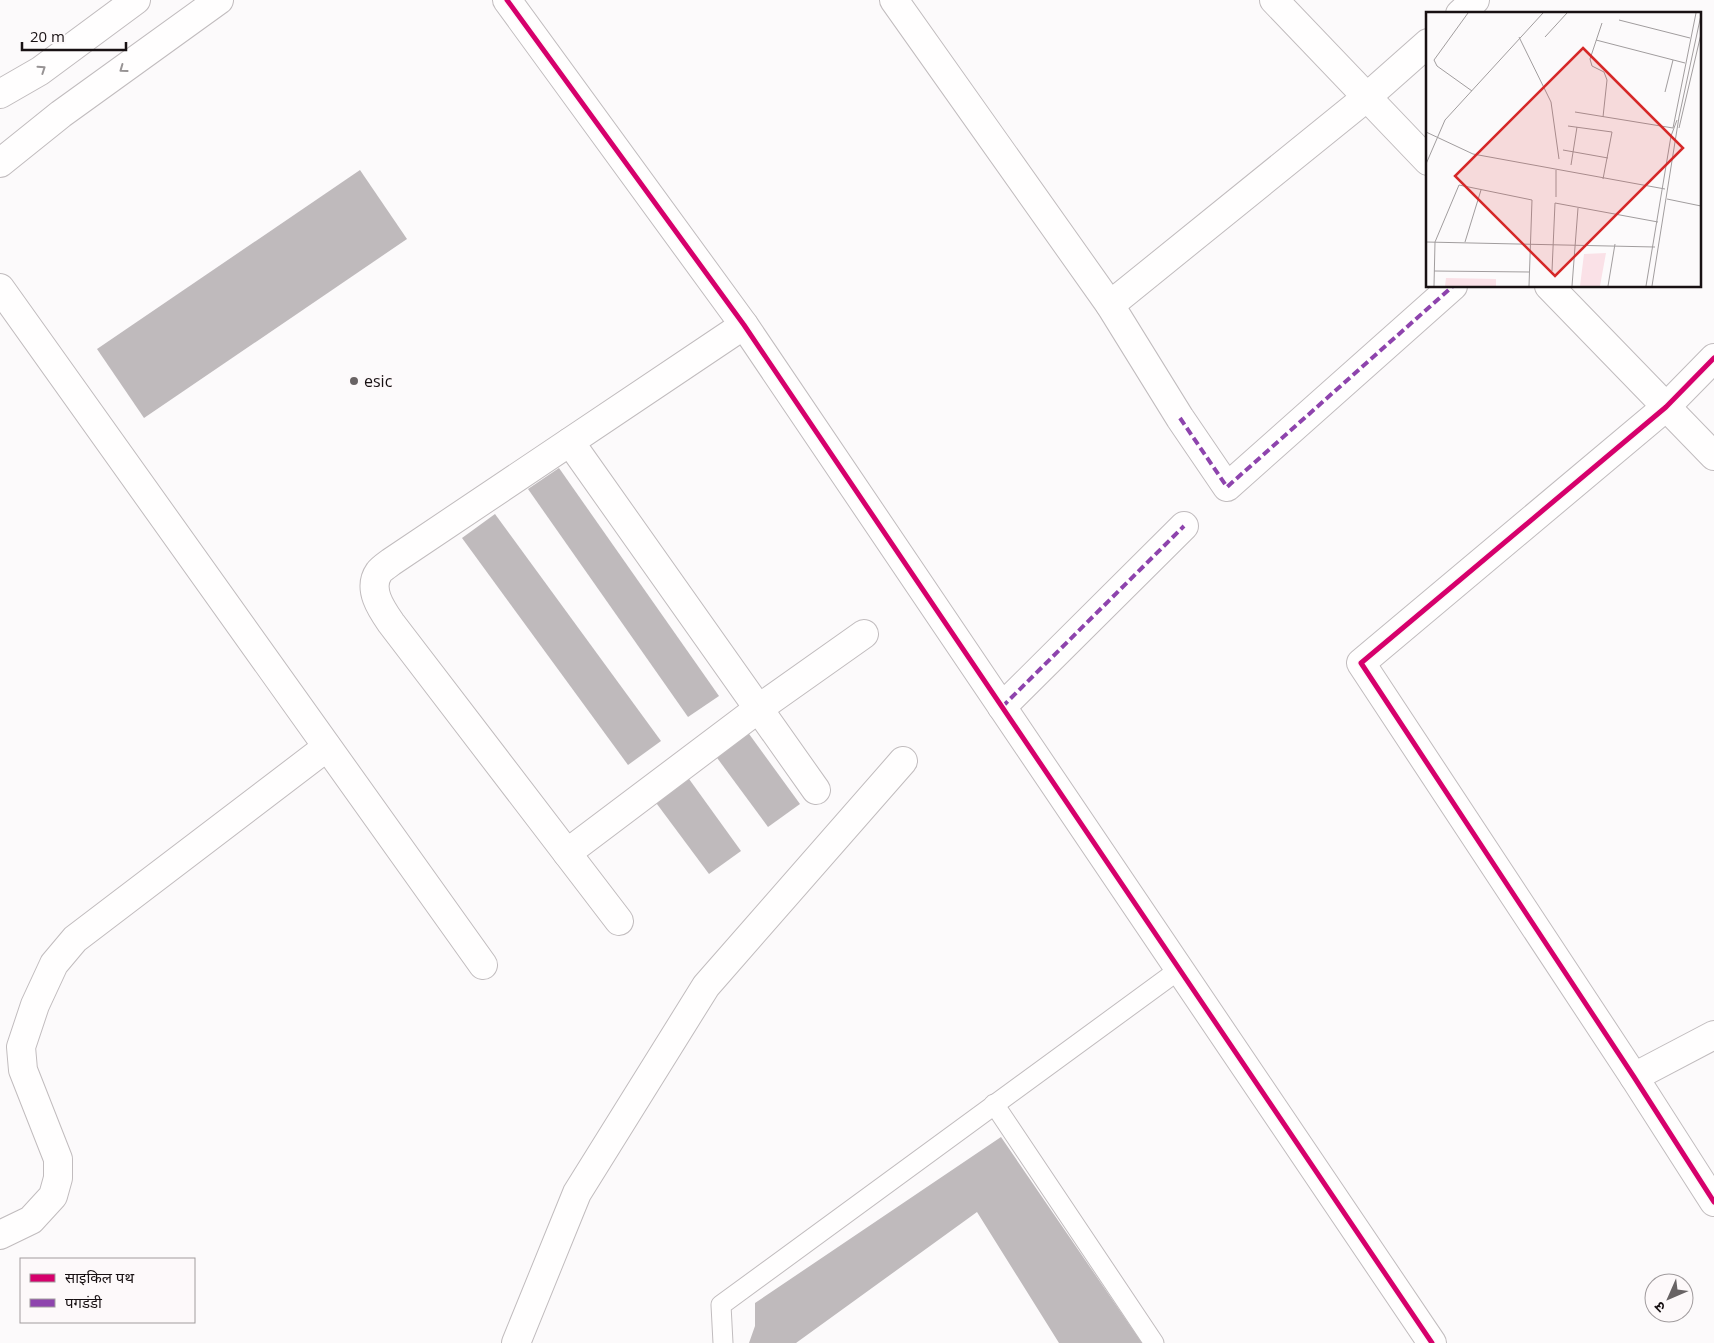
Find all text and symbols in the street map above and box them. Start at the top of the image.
inset map [1426,12,1702,288]
scale bar [22,20,126,52]
text: 20 m [30,26,65,46]
one-way arrow [119,63,129,72]
one-way arrow [36,66,45,75]
place label: esic [364,370,393,392]
marker: esic [348,375,360,387]
legend [20,1258,195,1323]
text: साइकिल पथ [65,1267,134,1287]
north arrow [1644,1273,1694,1323]
text: पगडंडी [65,1292,103,1312]
text: उ [1649,1297,1669,1317]

